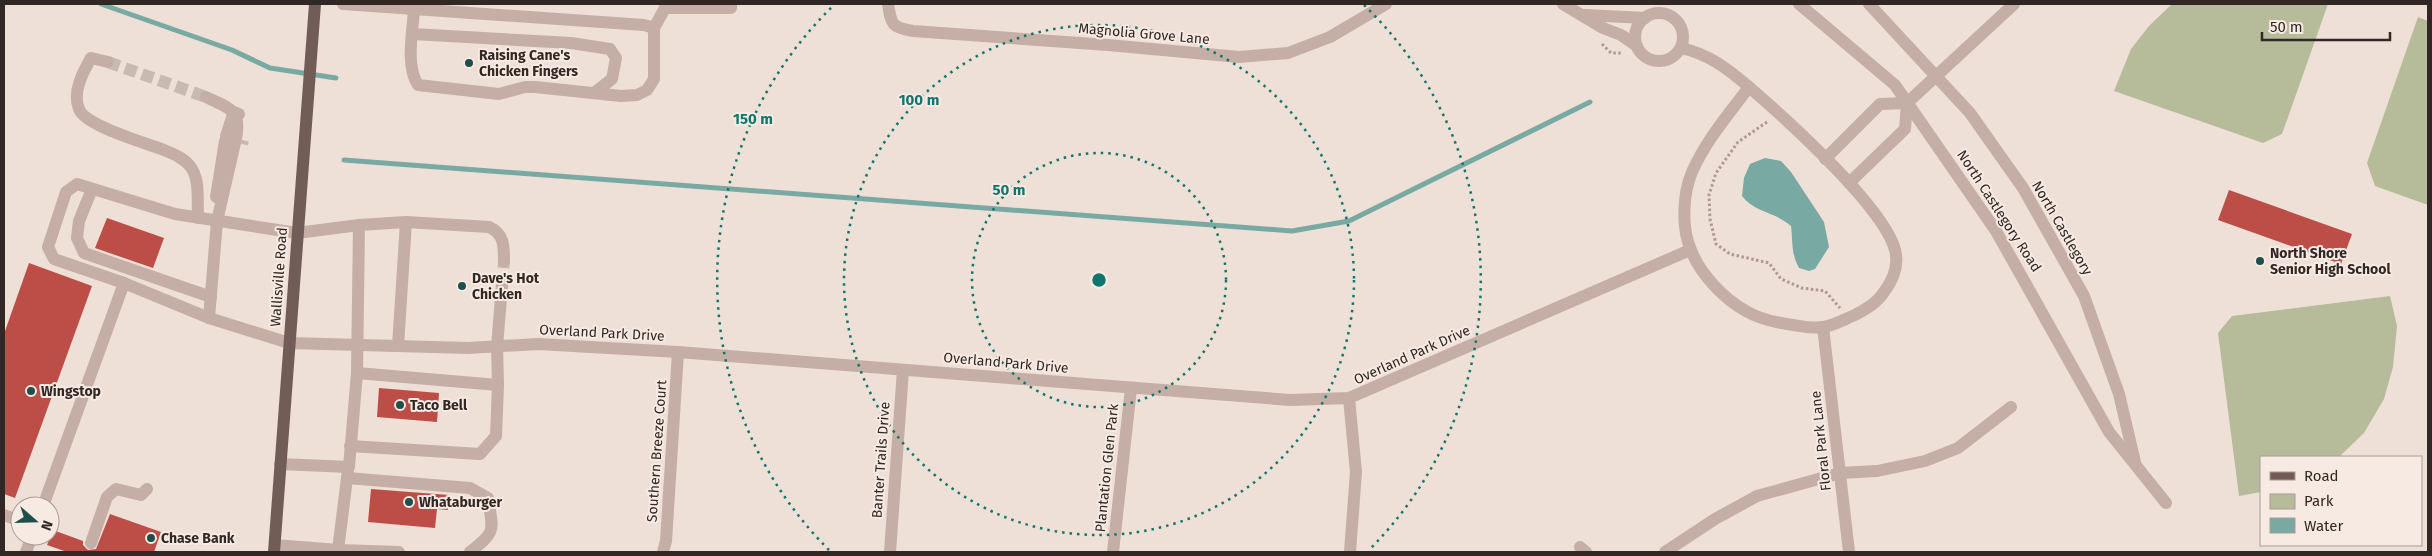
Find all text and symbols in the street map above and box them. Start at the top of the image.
scale bar [2262,10,2390,42]
text: 50 m [2270,18,2303,36]
street label: Magnolia Grove Lane [1078,20,1210,48]
place label: Raising Cane's Chicken Fingers [479,47,578,80]
marker: Raising Cane's Chicken Fingers [463,57,475,69]
text: 100 m [899,91,939,109]
text: 150 m [733,110,773,128]
street label: North Castlegory Road [1953,147,2045,275]
street label: North Castlegory [2028,178,2096,278]
text: 50 m [992,181,1026,199]
street label: Wallisville Road [267,227,291,327]
place label: North Shore Senior High School [2270,245,2391,278]
marker: North Shore Senior High School [2254,255,2266,267]
place label: Dave's Hot Chicken [472,270,540,303]
centre of rings [1090,271,1108,289]
marker: Dave's Hot Chicken [456,280,468,292]
street label: Overland Park Drive [539,321,665,345]
street label: Overland Park Drive [1351,322,1473,388]
street label: Overland Park Drive [943,349,1069,377]
street label: Southern Breeze Court [644,378,671,523]
place label: Wingstop [41,383,101,400]
marker: Wingstop [25,385,37,397]
street label: Floral Park Lane [1807,390,1835,492]
place label: Taco Bell [410,397,468,414]
marker: Taco Bell [394,399,406,411]
street label: Banter Trails Drive [868,401,894,519]
street label: Plantation Glen Park [1092,402,1122,533]
legend [2260,456,2422,546]
text: Road [2304,467,2339,485]
text: Park [2304,492,2334,510]
place label: Whataburger [419,494,502,511]
north arrow [10,496,60,546]
marker: Whataburger [403,496,415,508]
text: Water [2304,517,2343,535]
text: N [37,518,56,533]
place label: Chase Bank [161,530,235,547]
marker: Chase Bank [145,532,157,544]

